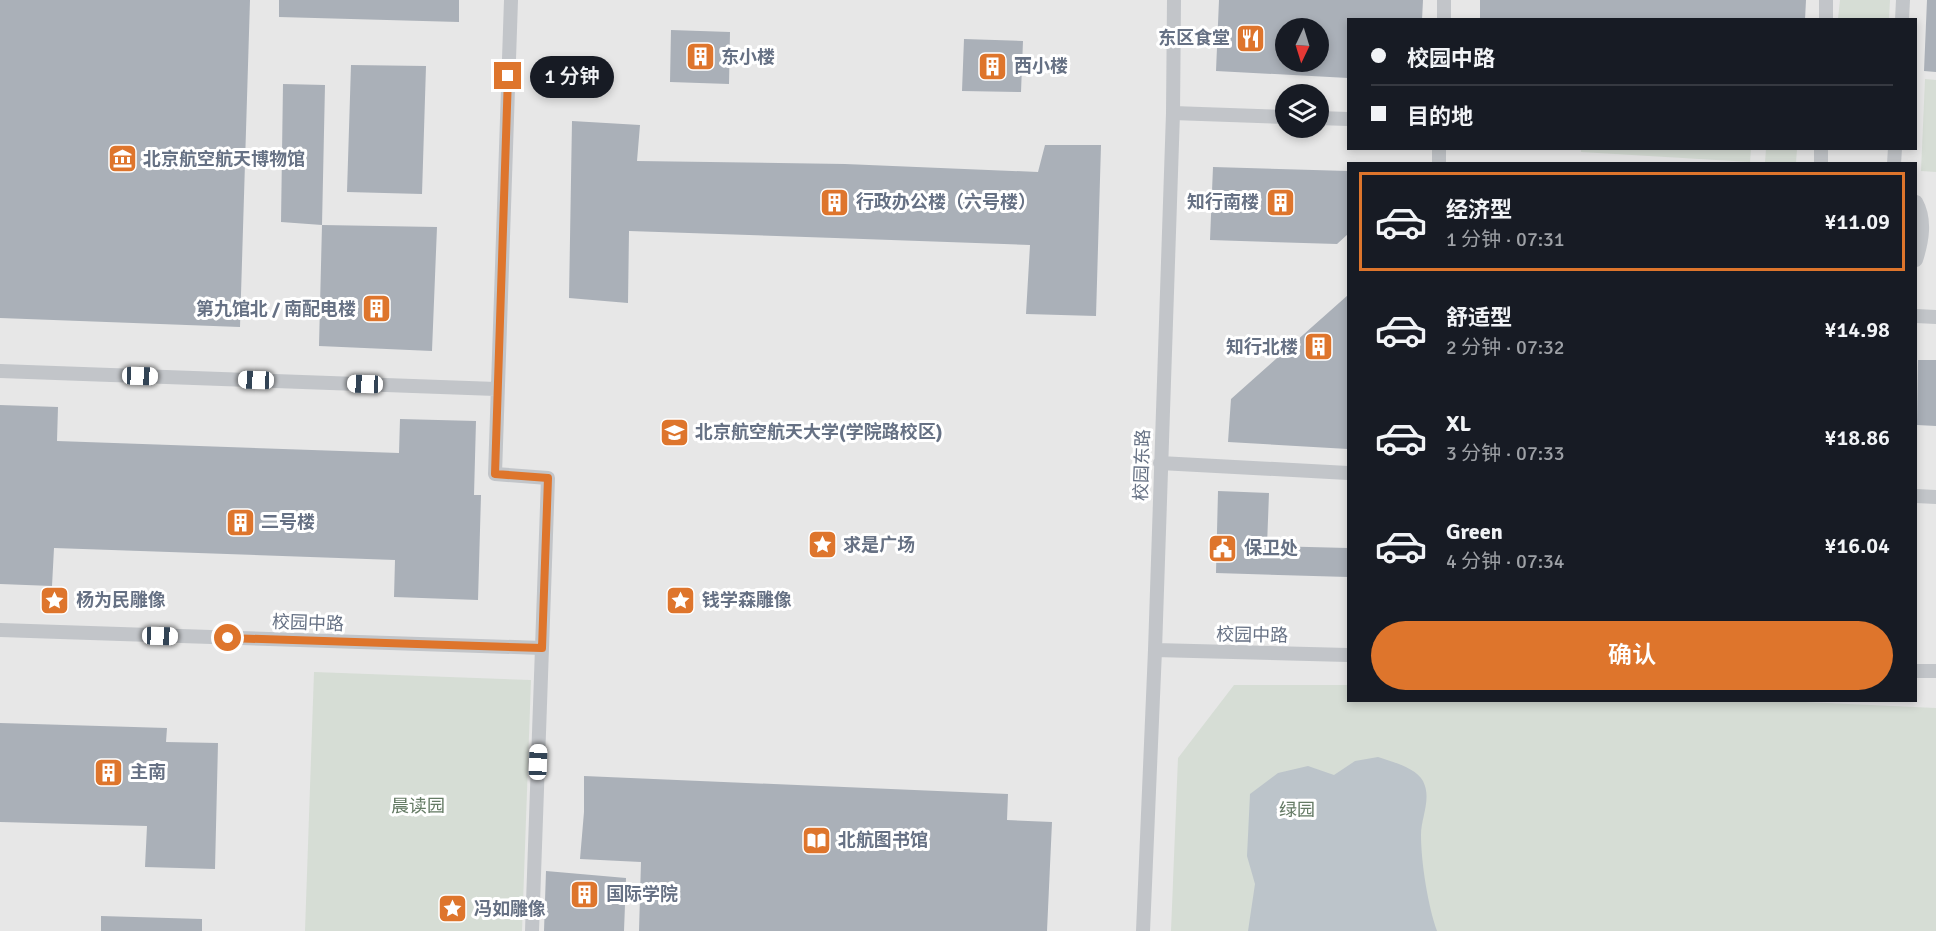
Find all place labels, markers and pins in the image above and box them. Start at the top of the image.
restaurant icon: 东区食堂 [1235,22,1267,54]
place label: 东区食堂 [1158,27,1230,49]
building icon: 东小楼 [684,41,716,73]
place label: 东小楼 [721,46,775,68]
building icon: 西小楼 [977,50,1009,82]
place label: 西小楼 [1014,55,1068,77]
museum icon: 北京航空航天博物馆 [106,143,138,175]
place label: 北京航空航天博物馆 [143,148,305,170]
building icon: 行政办公楼（六号楼） [819,186,851,218]
building icon: 知行南楼 [1264,186,1296,218]
place label: 行政办公楼（六号楼） [856,191,1036,213]
place label: 知行南楼 [1187,191,1259,213]
building icon: 第九馆北 / 南配电楼 [361,293,393,325]
place label: 第九馆北 / 南配电楼 [196,298,356,320]
building icon: 知行北楼 [1303,331,1335,363]
place label: 知行北楼 [1226,336,1298,358]
school or university icon: 北京航空航天大学(学院路校区) [658,416,690,448]
place label: 北京航空航天大学(学院路校区) [695,421,943,443]
building icon: 二号楼 [224,506,256,538]
place label: 二号楼 [261,511,315,533]
place icon: 求是广场 [806,529,838,561]
public building icon: 保卫处 [1207,532,1239,564]
place label: 求是广场 [843,534,915,556]
place label: 保卫处 [1244,537,1298,559]
place icon: 杨为民雕像 [39,584,71,616]
place icon: 钱学森雕像 [665,584,697,616]
place label: 杨为民雕像 [76,589,166,611]
place label: 钱学森雕像 [702,589,792,611]
building icon: 主南 [93,756,125,788]
place label: 主南 [130,761,166,783]
library icon: 北航图书馆 [801,824,833,856]
place label: 北航图书馆 [838,829,928,851]
building icon: 国际学院 [569,878,601,910]
place label: 国际学院 [606,883,678,905]
place icon: 冯如雕像 [437,893,469,925]
place label: 冯如雕像 [474,898,546,920]

